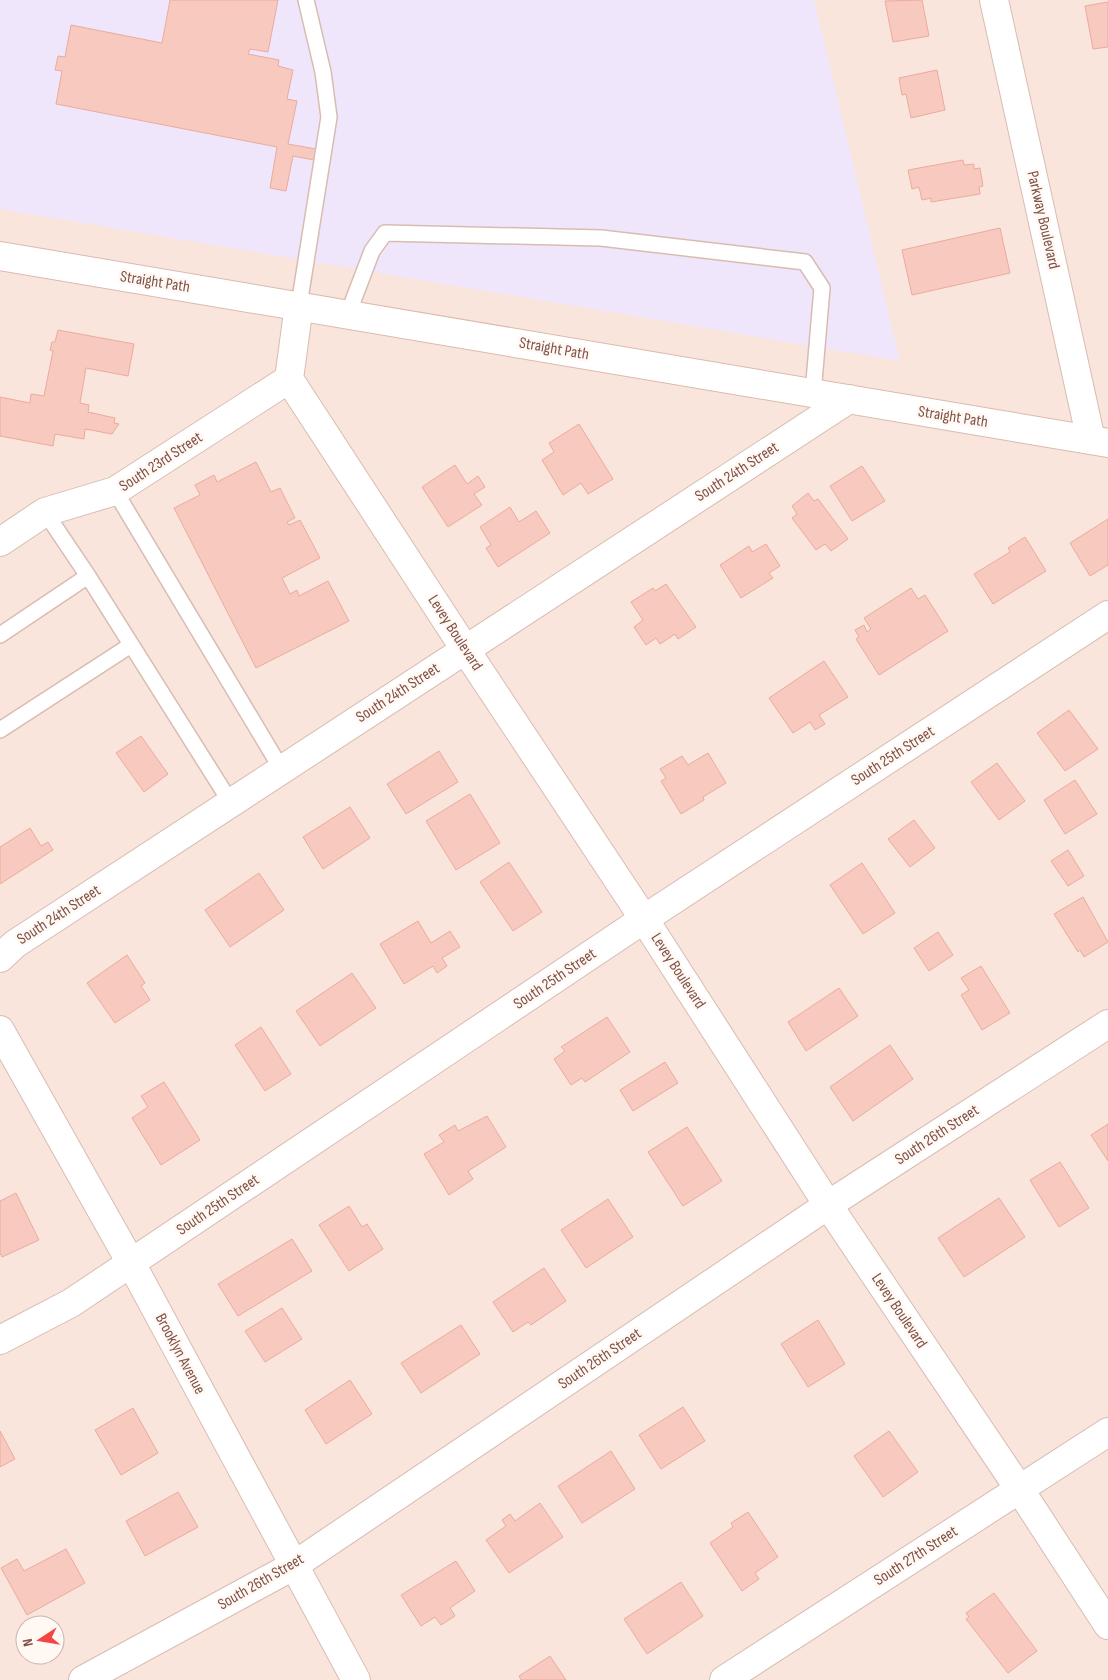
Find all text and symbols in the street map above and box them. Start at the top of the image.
street label: Parkway Boulevard [1023,169,1063,271]
street label: Straight Path [119,267,191,297]
street label: Straight Path [518,334,590,364]
street label: Straight Path [917,402,989,432]
street label: South 23rd Street [116,428,206,496]
street label: South 24th Street [692,438,782,506]
street label: Levey Boulevard [424,592,486,674]
street label: South 24th Street [353,659,443,727]
street label: South 25th Street [848,722,938,790]
street label: South 24th Street [14,881,104,949]
street label: Levey Boulevard [647,930,709,1012]
street label: South 25th Street [510,944,600,1014]
street label: South 26th Street [892,1101,983,1169]
street label: South 25th Street [173,1170,263,1240]
street label: Levey Boulevard [867,1270,931,1352]
street label: Brooklyn Avenue [151,1310,209,1398]
street label: South 26th Street [555,1324,645,1394]
street label: South 27th Street [871,1522,961,1590]
street label: South 26th Street [215,1550,307,1614]
north arrow [15,1615,65,1665]
text: N [19,1637,37,1648]

